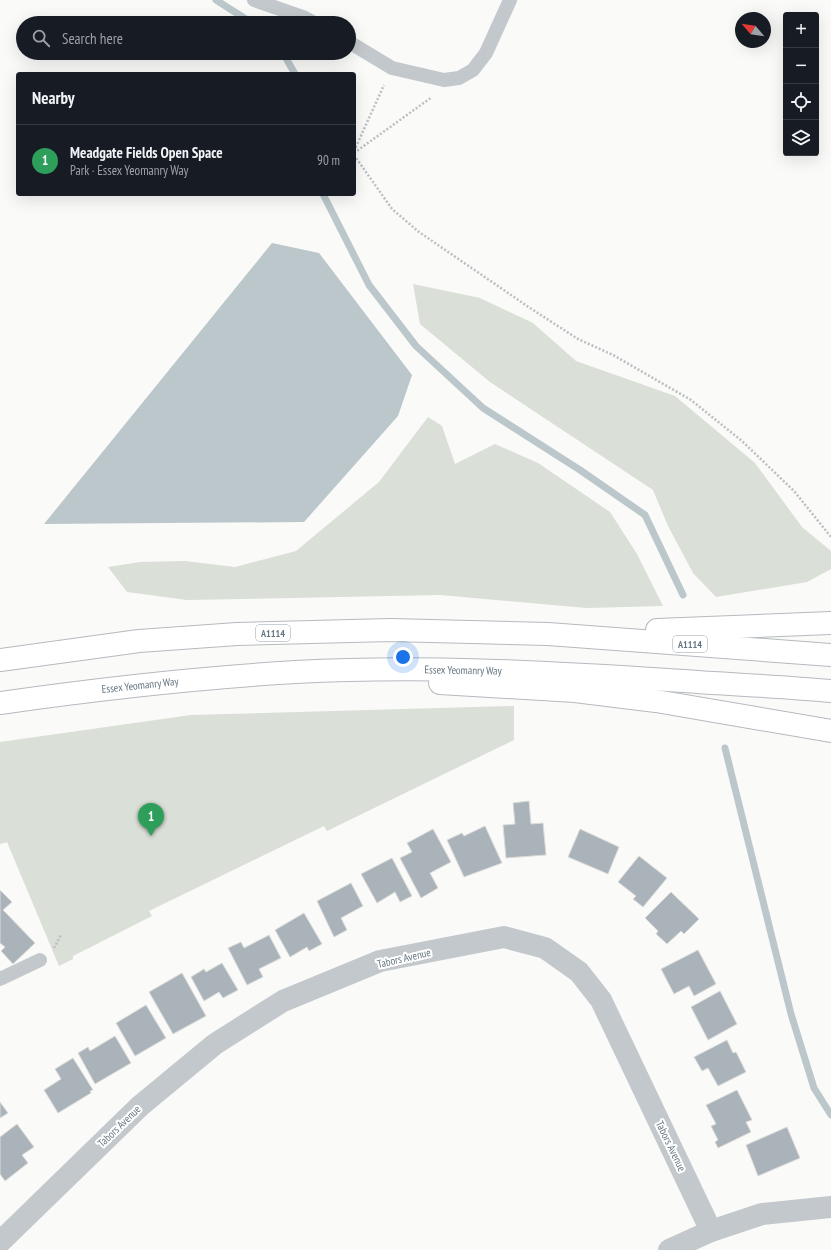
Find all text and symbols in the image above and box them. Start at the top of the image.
north arrow [735,12,771,48]
map controls [783,12,819,156]
button: + [783,12,819,48]
search box [16,16,356,60]
icon: search [30,27,52,49]
text: Search here [62,29,123,48]
button: − [783,48,819,84]
button: locate [783,84,819,120]
text: Nearby [32,87,75,109]
button: layers [783,120,819,156]
text: Meadgate Fields Open Space [70,143,223,162]
text: 1 [42,152,48,169]
text: 90 m [317,152,340,169]
text: Park · Essex Yeomanry Way [70,162,189,179]
road number: A1114 [256,625,290,641]
road number: A1114 [673,636,707,652]
your location [393,647,413,667]
street label: Essex Yeomanry Way [424,662,503,678]
street label: Essex Yeomanry Way [101,674,180,696]
pin: 1 [138,803,164,836]
street label: Tabors Avenue [376,945,433,971]
street label: Tabors Avenue [95,1102,144,1150]
street label: Tabors Avenue [653,1118,689,1174]

